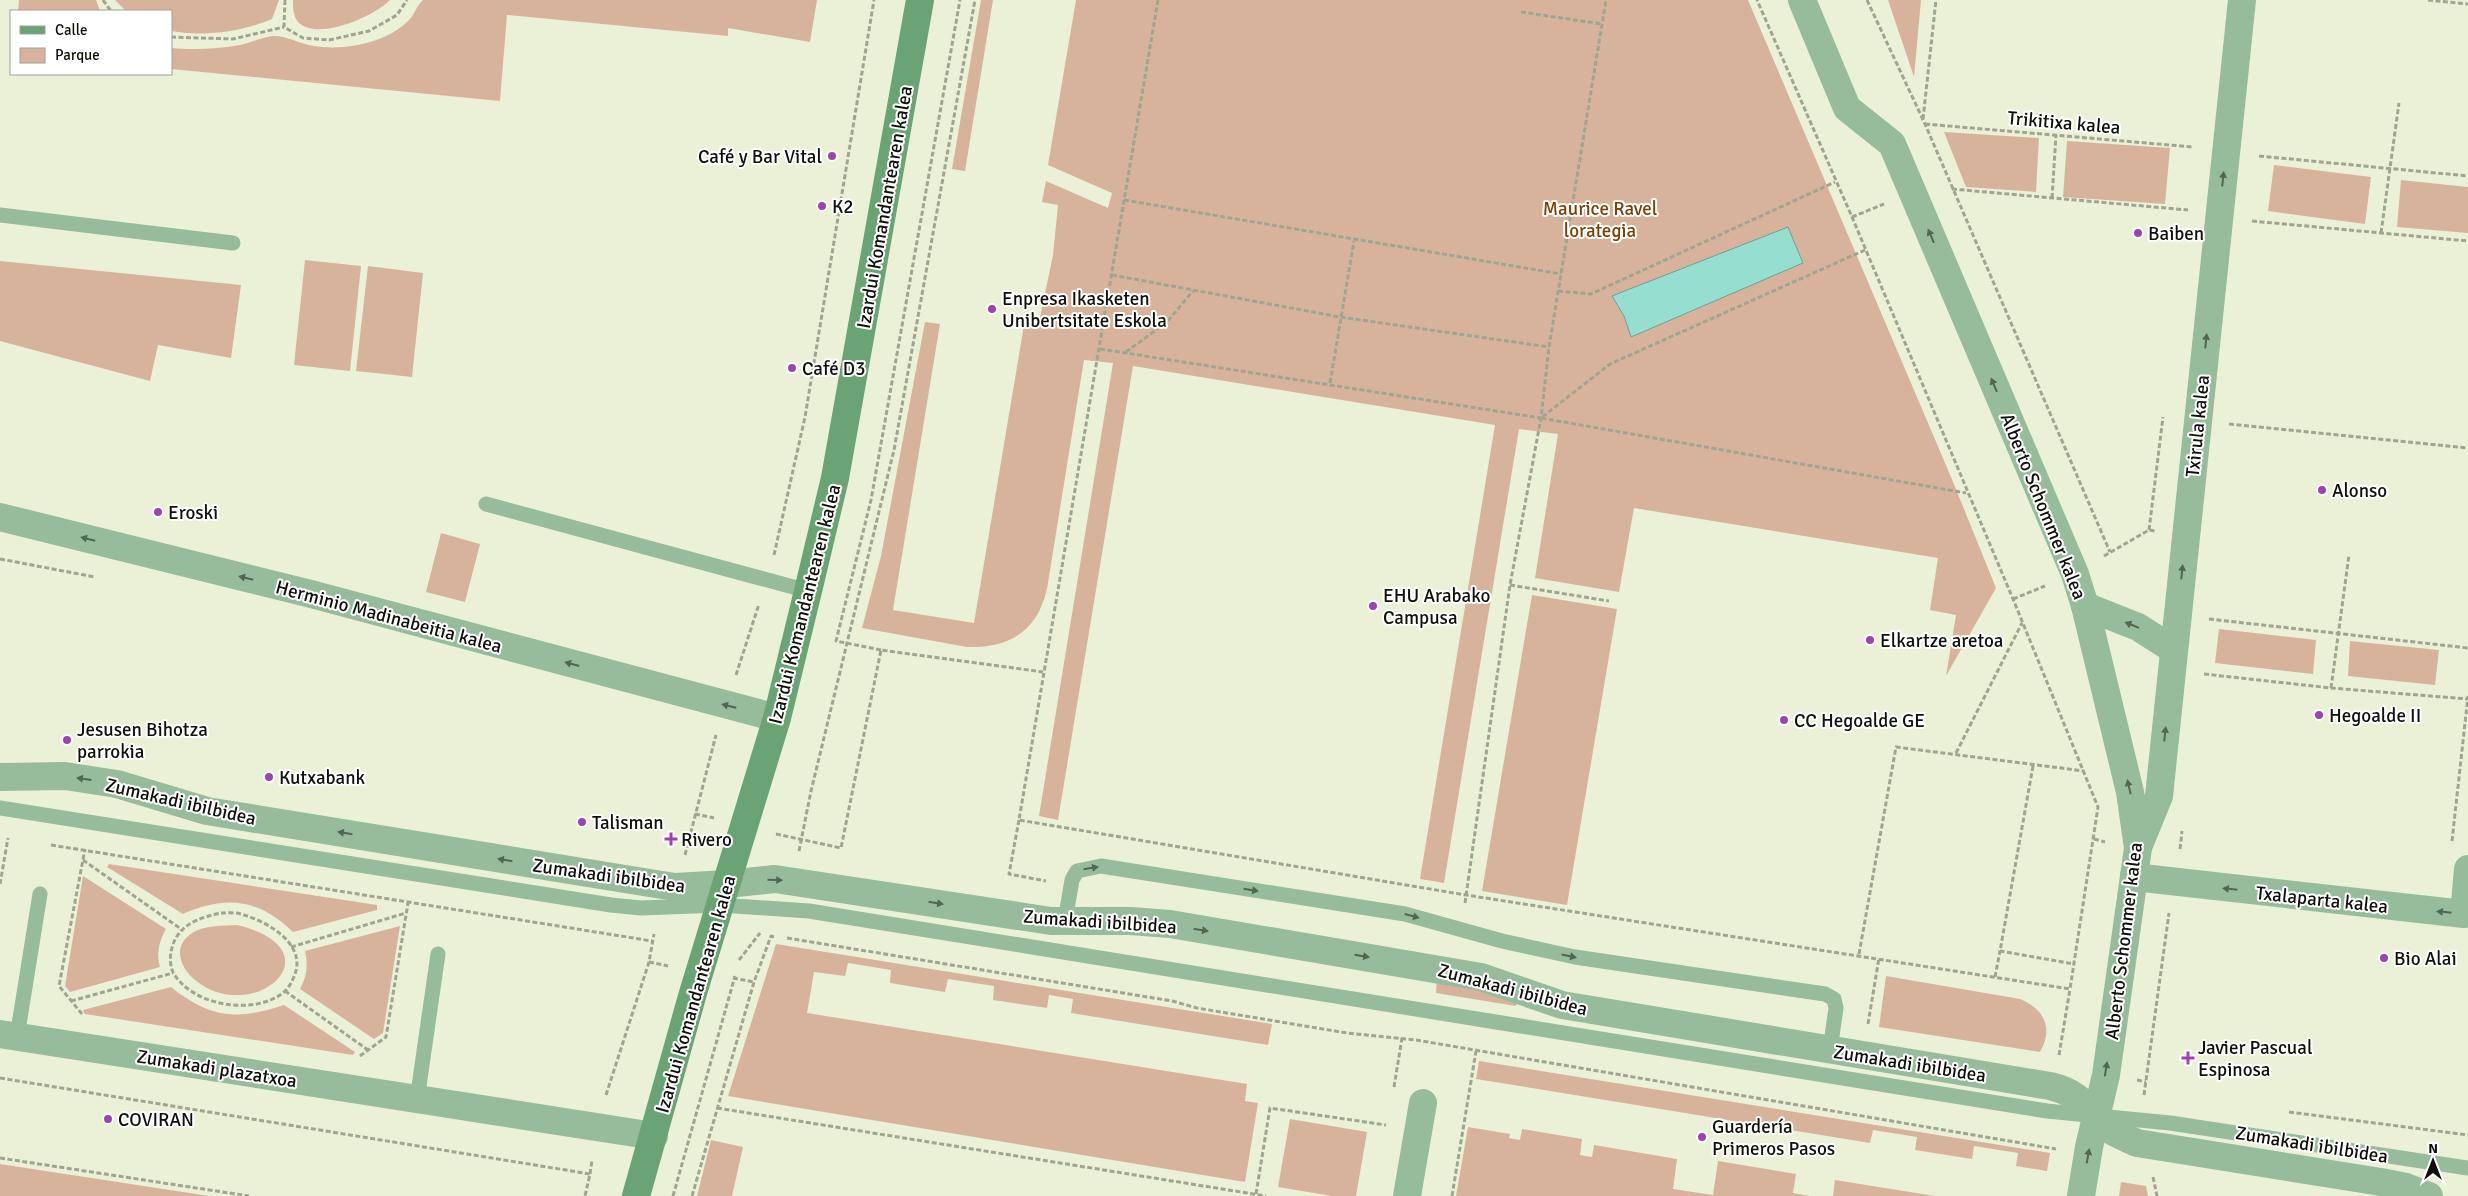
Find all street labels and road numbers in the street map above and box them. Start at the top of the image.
street label: Izardui Komandantearen kalea [852,84,918,331]
street label: Trikitixa kalea [2006,106,2121,140]
street label: Txirula kalea [2181,374,2215,478]
street label: Alberto Schommer kalea [1995,410,2091,603]
street label: Izardui Komandantearen kalea [764,482,846,727]
street label: Herminio Madinabeitia kalea [273,575,505,659]
street label: Zumakadi ibilbidea [103,773,259,831]
street label: Alberto Schommer kalea [2100,841,2148,1041]
street label: Zumakadi ibilbidea [531,853,687,899]
street label: Izardui Komandantearen kalea [650,873,741,1116]
street label: Txalaparta kalea [2255,881,2389,919]
street label: Zumakadi ibilbidea [1022,905,1178,939]
street label: Zumakadi ibilbidea [1435,958,1590,1021]
street label: Zumakadi ibilbidea [1832,1040,1988,1088]
street label: Zumakadi plazatxoa [135,1044,299,1094]
street label: Zumakadi ibilbidea [2234,1121,2390,1169]

